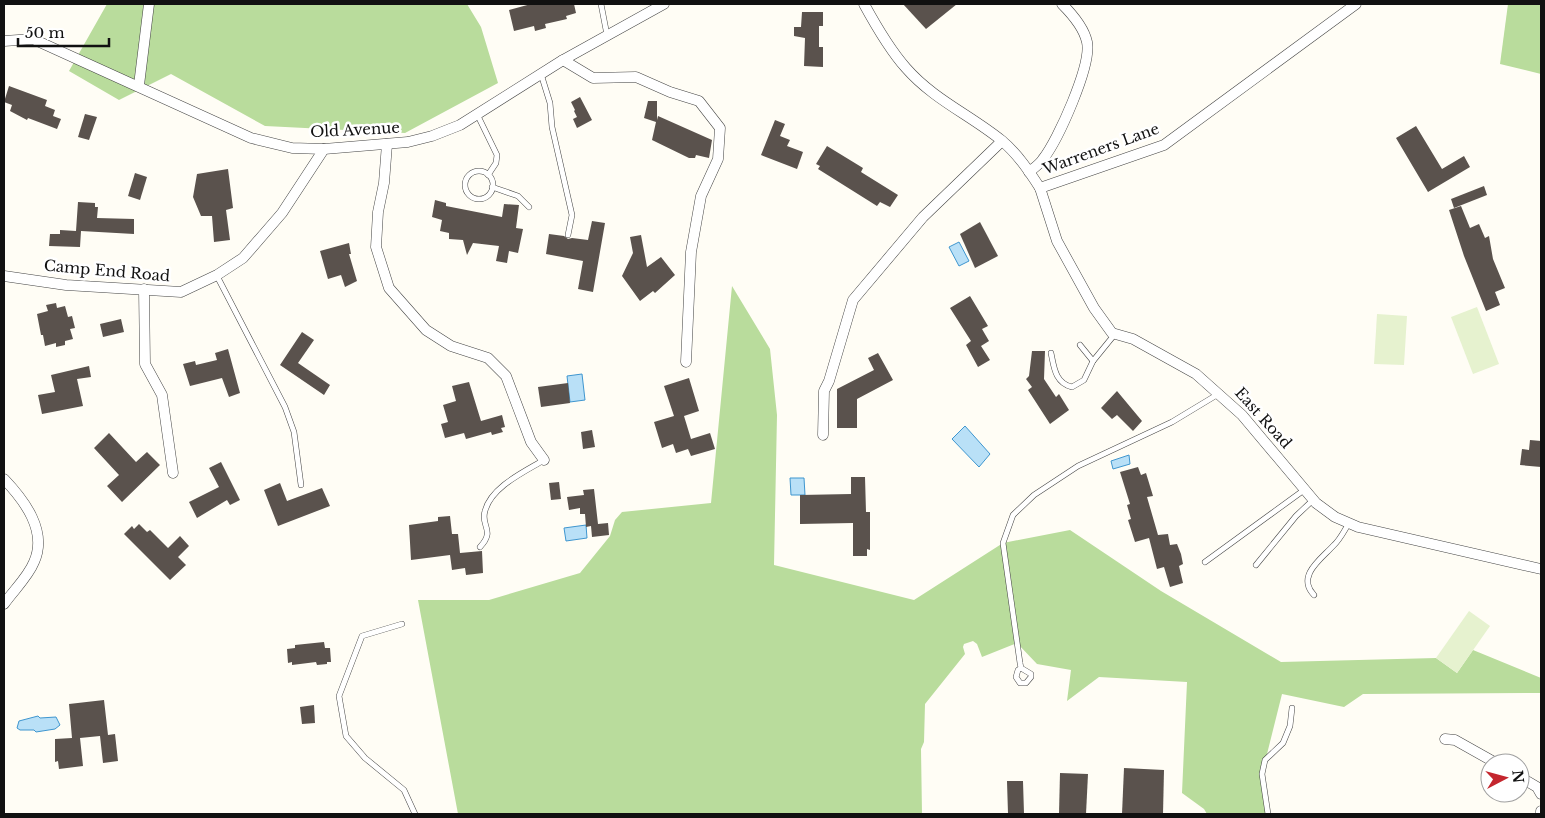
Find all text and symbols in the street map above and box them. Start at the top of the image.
scale bar [18,15,109,47]
text: 50 m [25,23,65,42]
street label: Old Avenue [310,118,400,141]
street label: Warreners Lane [1039,119,1162,179]
street label: Camp End Road [43,256,171,285]
street label: East Road [1231,383,1296,452]
north arrow [1480,753,1530,803]
text: N [1508,769,1528,784]

